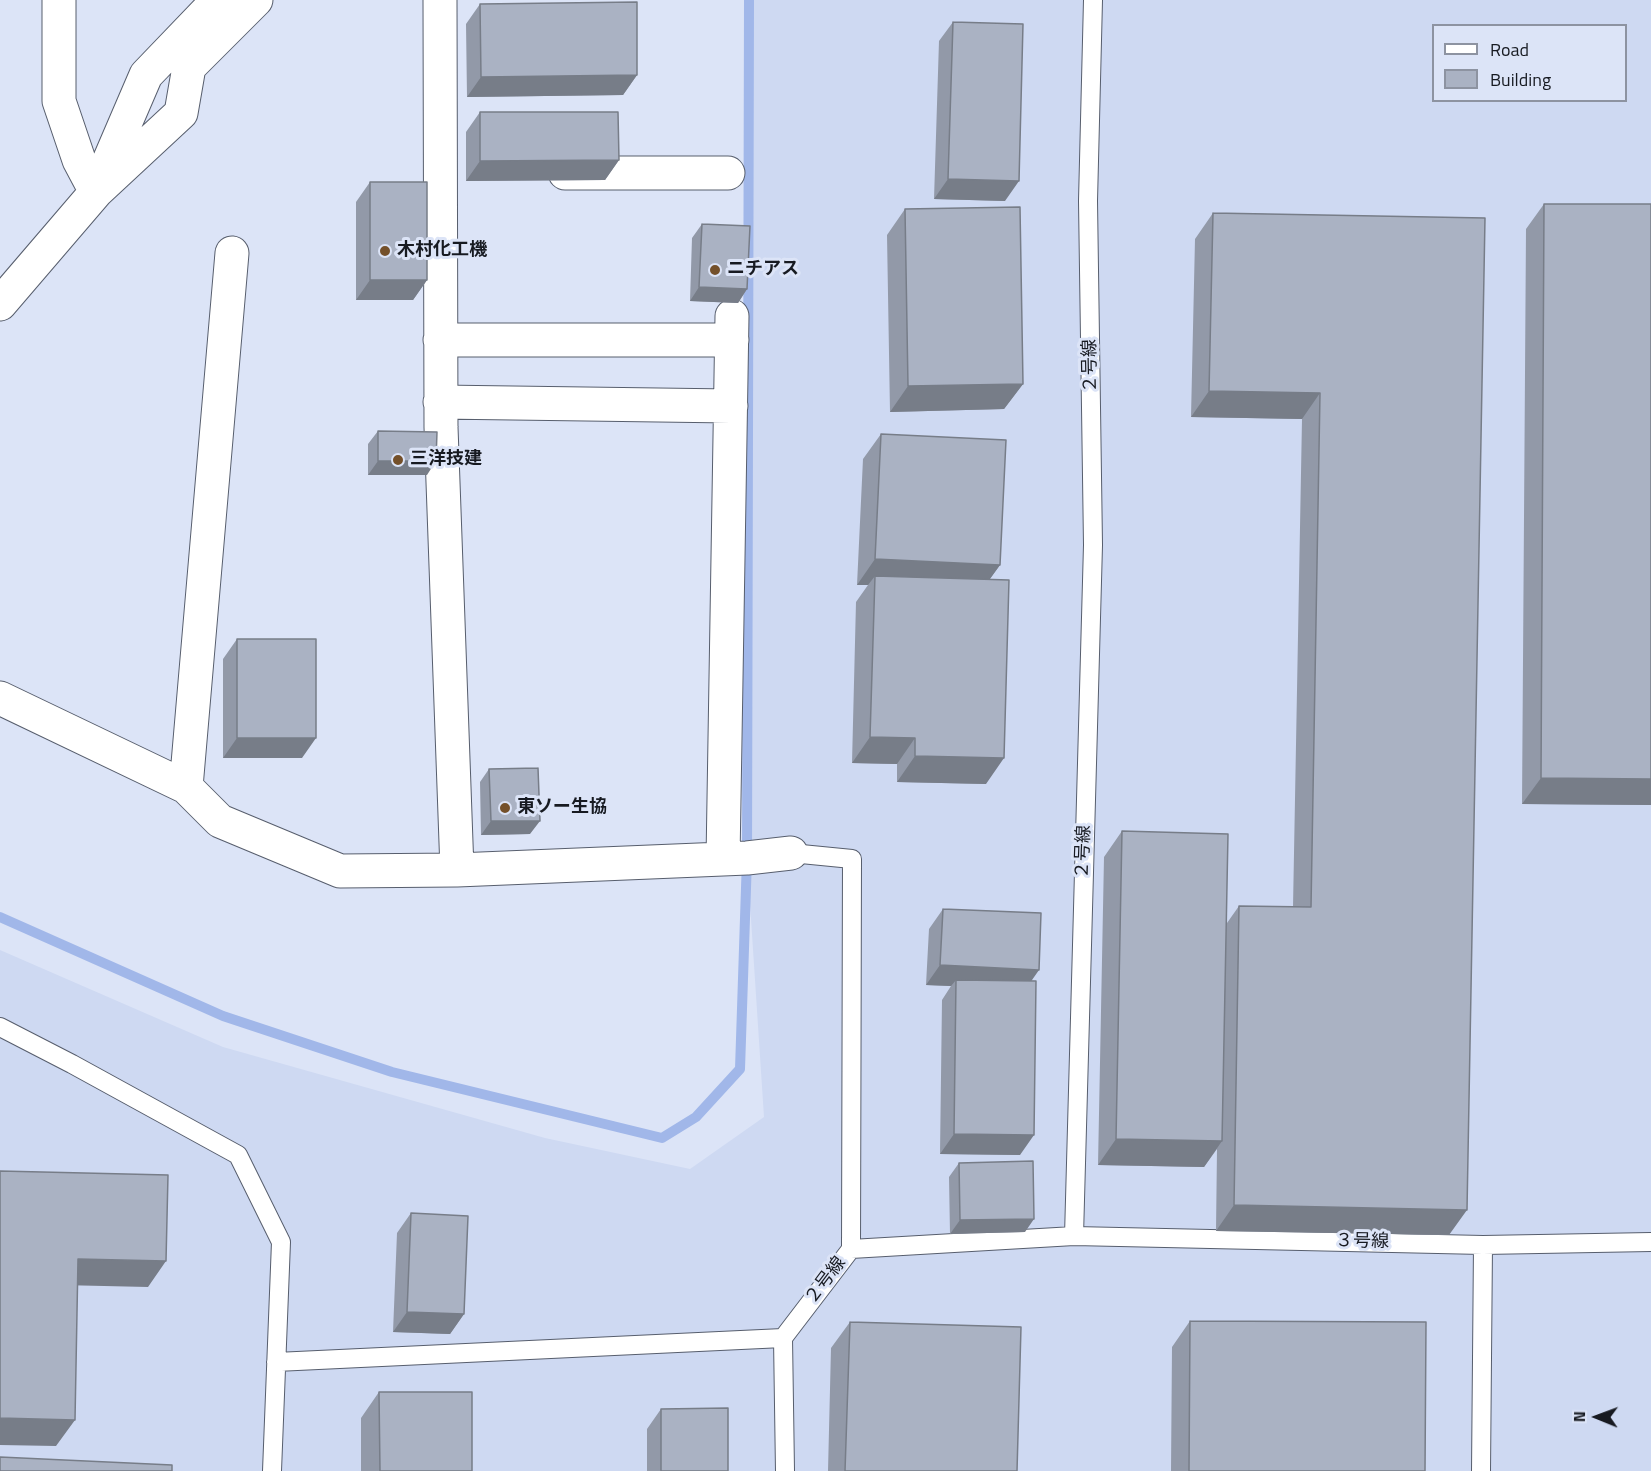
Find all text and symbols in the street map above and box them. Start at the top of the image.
legend [1432,24,1627,102]
text: Road [1490,36,1529,63]
text: Building [1490,66,1551,93]
place label: 木村化工機 [397,240,487,262]
marker: 木村化工機 [378,244,392,258]
place label: ニチアス [727,259,799,281]
marker: ニチアス [708,263,722,277]
street label: ２号線 [1080,339,1102,393]
place label: 三洋技建 [410,449,482,471]
marker: 三洋技建 [391,453,405,467]
place label: 東ソー生協 [517,797,607,819]
marker: 東ソー生協 [498,801,512,815]
street label: ２号線 [1072,825,1096,879]
street label: ３号線 [1335,1231,1389,1253]
street label: ２号線 [801,1253,851,1309]
north arrow [1567,1387,1627,1447]
text: N [1567,1411,1591,1422]

